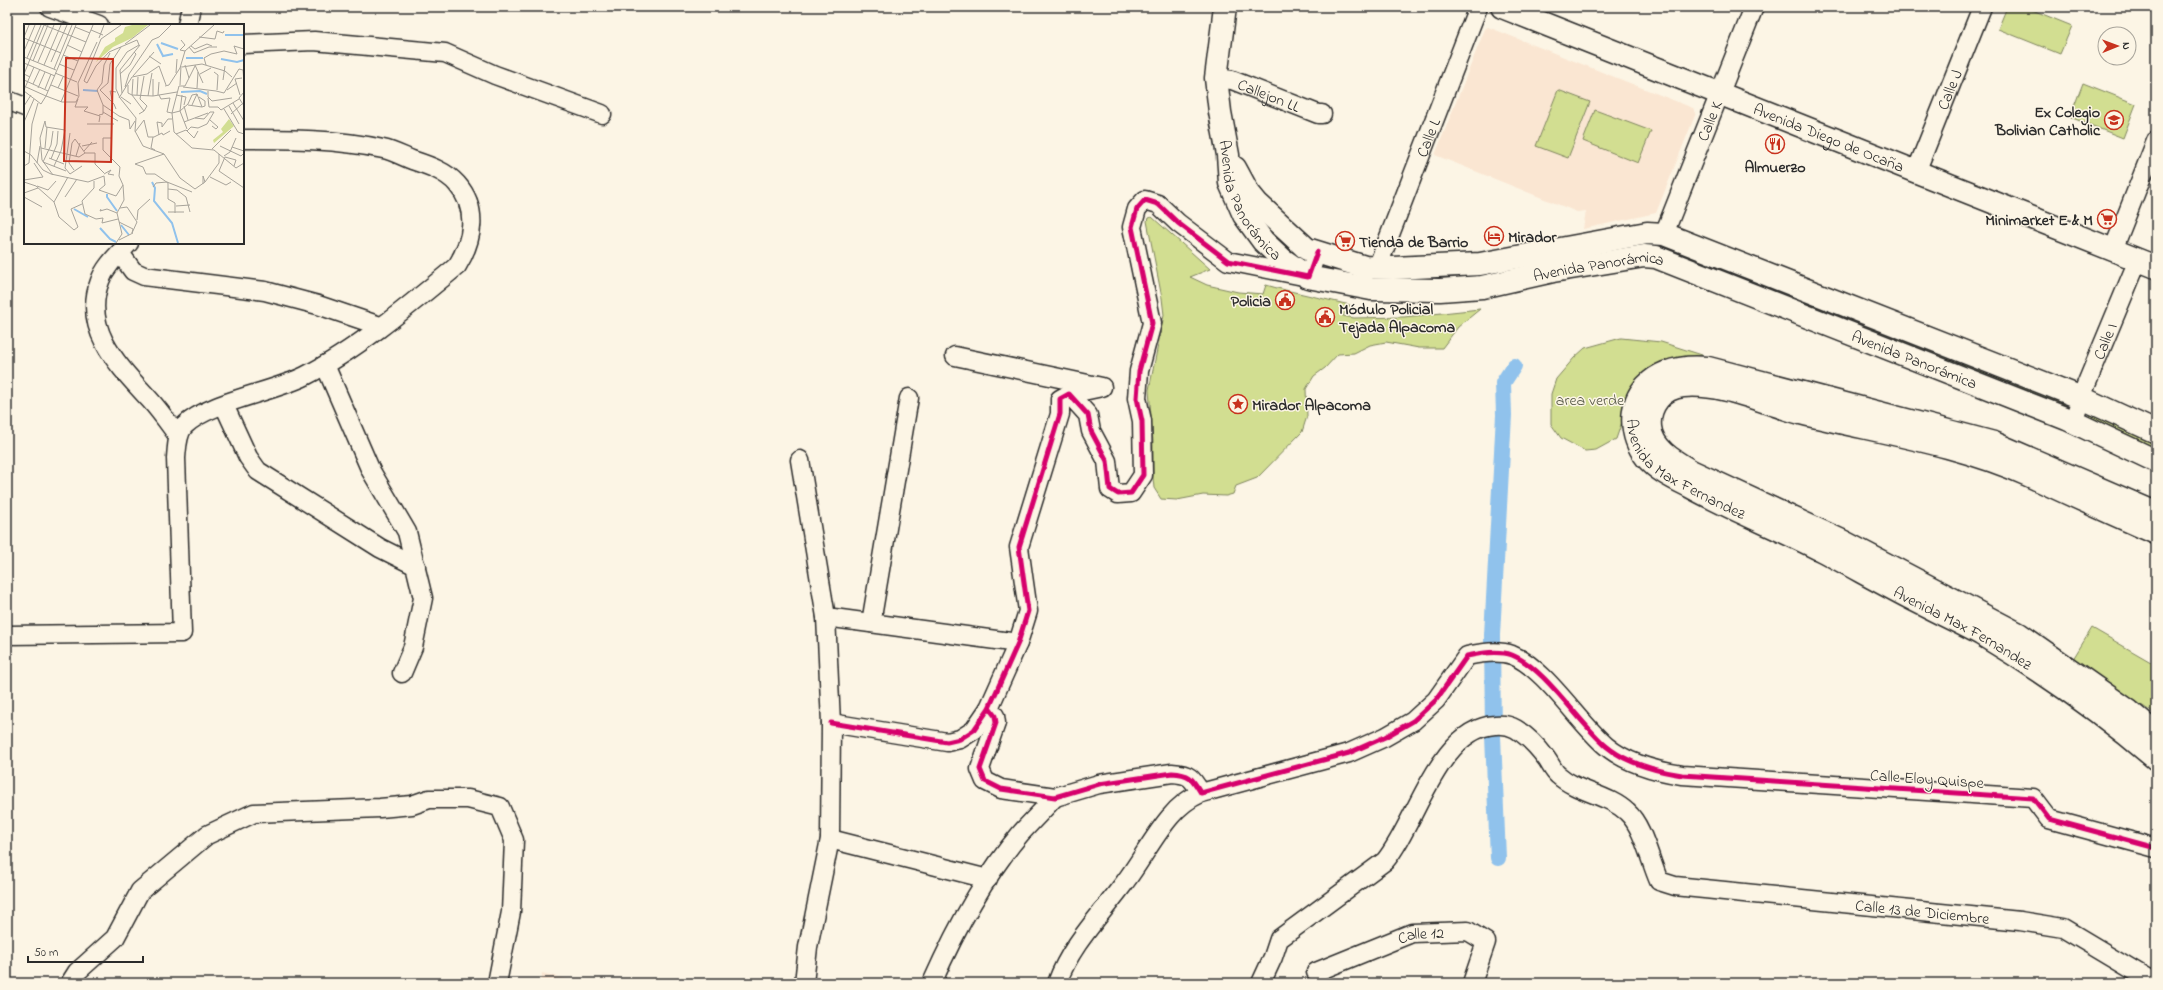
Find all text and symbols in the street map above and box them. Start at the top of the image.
inset map [24,24,244,244]
north arrow [2097,26,2137,66]
text: N [2118,42,2134,50]
street label: Calle J [1932,66,1970,114]
street label: Callejon LL [1234,73,1303,120]
street label: Calle K [1692,97,1730,145]
street label: Avenida Diego de Ocaña [1749,98,1907,180]
place label: Ex Colegio Bolivian Catholic [1994,101,2101,143]
school or university icon: Ex Colegio Bolivian Catholic [2103,109,2125,131]
street label: Calle L [1411,115,1448,161]
restaurant icon: Almuerzo [1764,133,1786,155]
street label: Avenida Panorámica [1211,138,1287,267]
place label: Almuerzo [1744,156,1806,180]
supermarket icon: Minimarket E & M [2096,208,2118,230]
place label: Minimarket E & M [1985,209,2093,233]
hotel icon: Mirador [1483,225,1505,247]
place label: Mirador [1508,226,1558,250]
supermarket icon: Tienda de Barrio [1334,230,1356,252]
place label: Tienda de Barrio [1359,231,1468,255]
street label: Avenida Panorámica [1531,246,1668,289]
public building icon: Policia [1274,289,1296,311]
place label: Policia [1231,290,1271,314]
place label: Módulo Policial Tejada Alpacoma [1339,298,1456,340]
public building icon: Módulo Policial Tejada Alpacoma [1314,306,1336,328]
street label: Calle I [2088,320,2125,364]
street label: Avenida Panorámica [1848,325,1981,396]
park label: area verde [1556,389,1625,413]
place icon: Mirador Alpacoma [1227,393,1249,415]
place label: Mirador Alpacoma [1252,394,1371,418]
street label: Avenida Max Fernandez [1619,418,1749,527]
street label: Avenida Max Fernandez [1889,581,2037,677]
street label: Calle Eloy Quispe [1869,764,1985,796]
street label: Calle 13 de Diciembre [1854,894,1991,932]
street label: Calle 12 [1394,922,1444,952]
scale bar [28,938,143,964]
text: 50 m [34,944,58,962]

